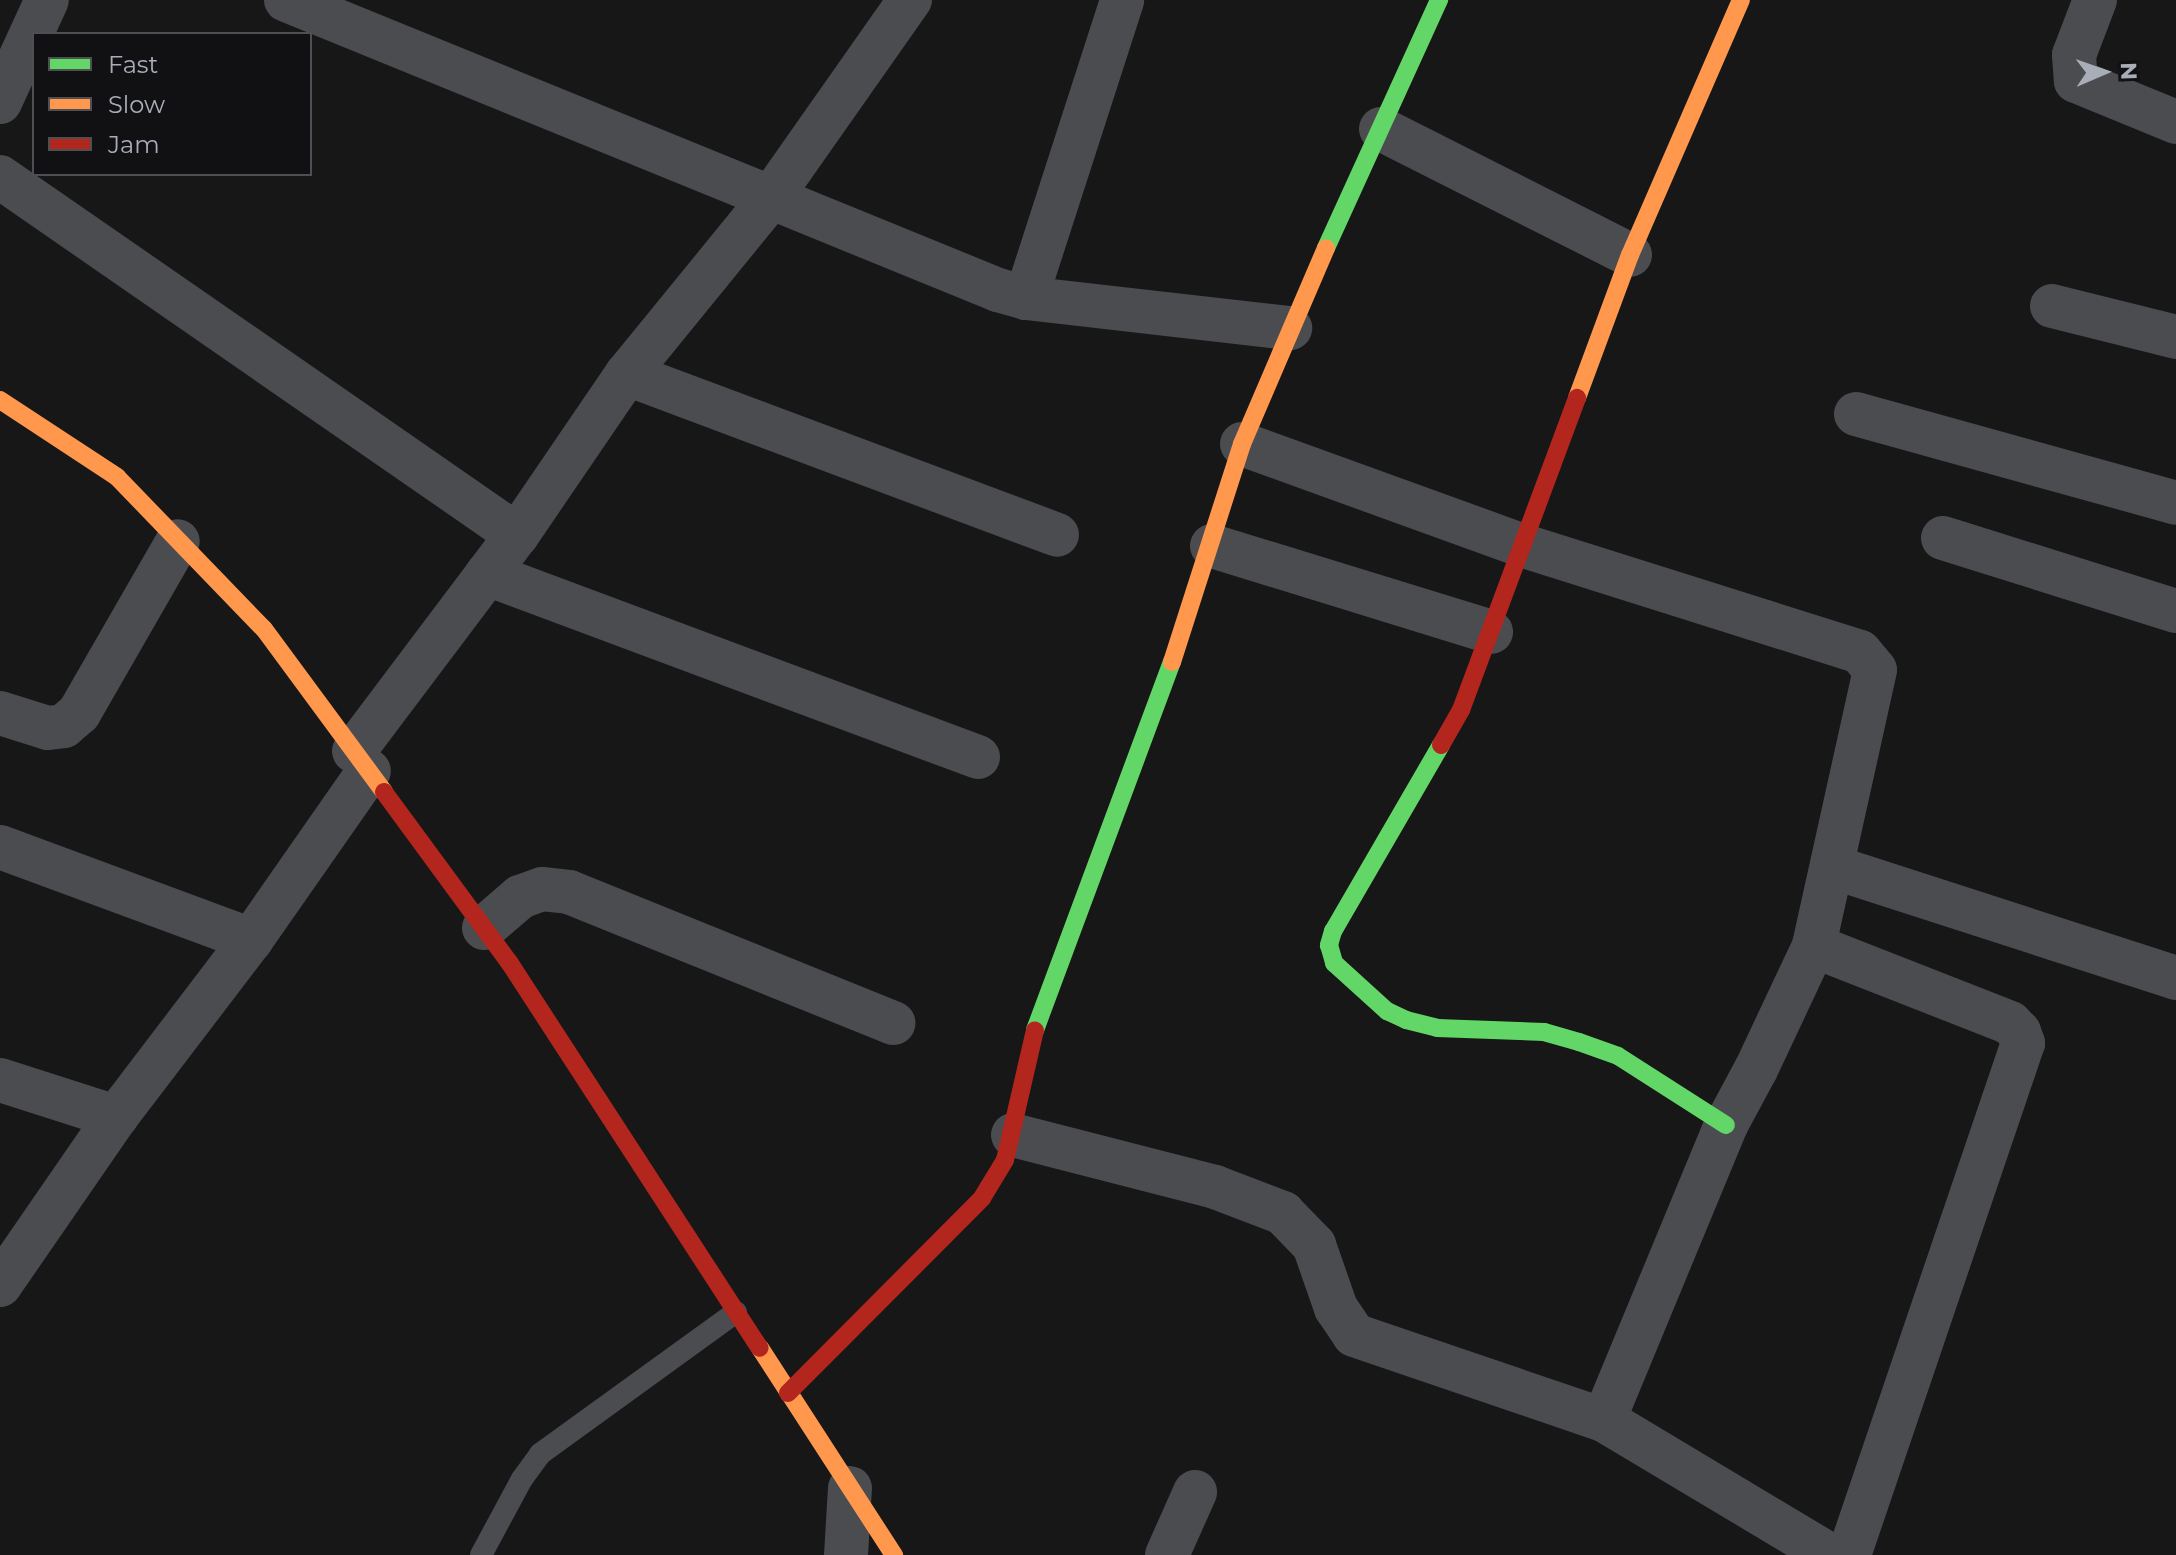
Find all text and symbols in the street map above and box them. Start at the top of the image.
legend [32,32,312,176]
north arrow [2064,32,2144,112]
text: Fast [108,50,158,79]
text: N [2115,62,2142,81]
text: Slow [108,90,165,119]
text: Jam [108,130,160,159]

